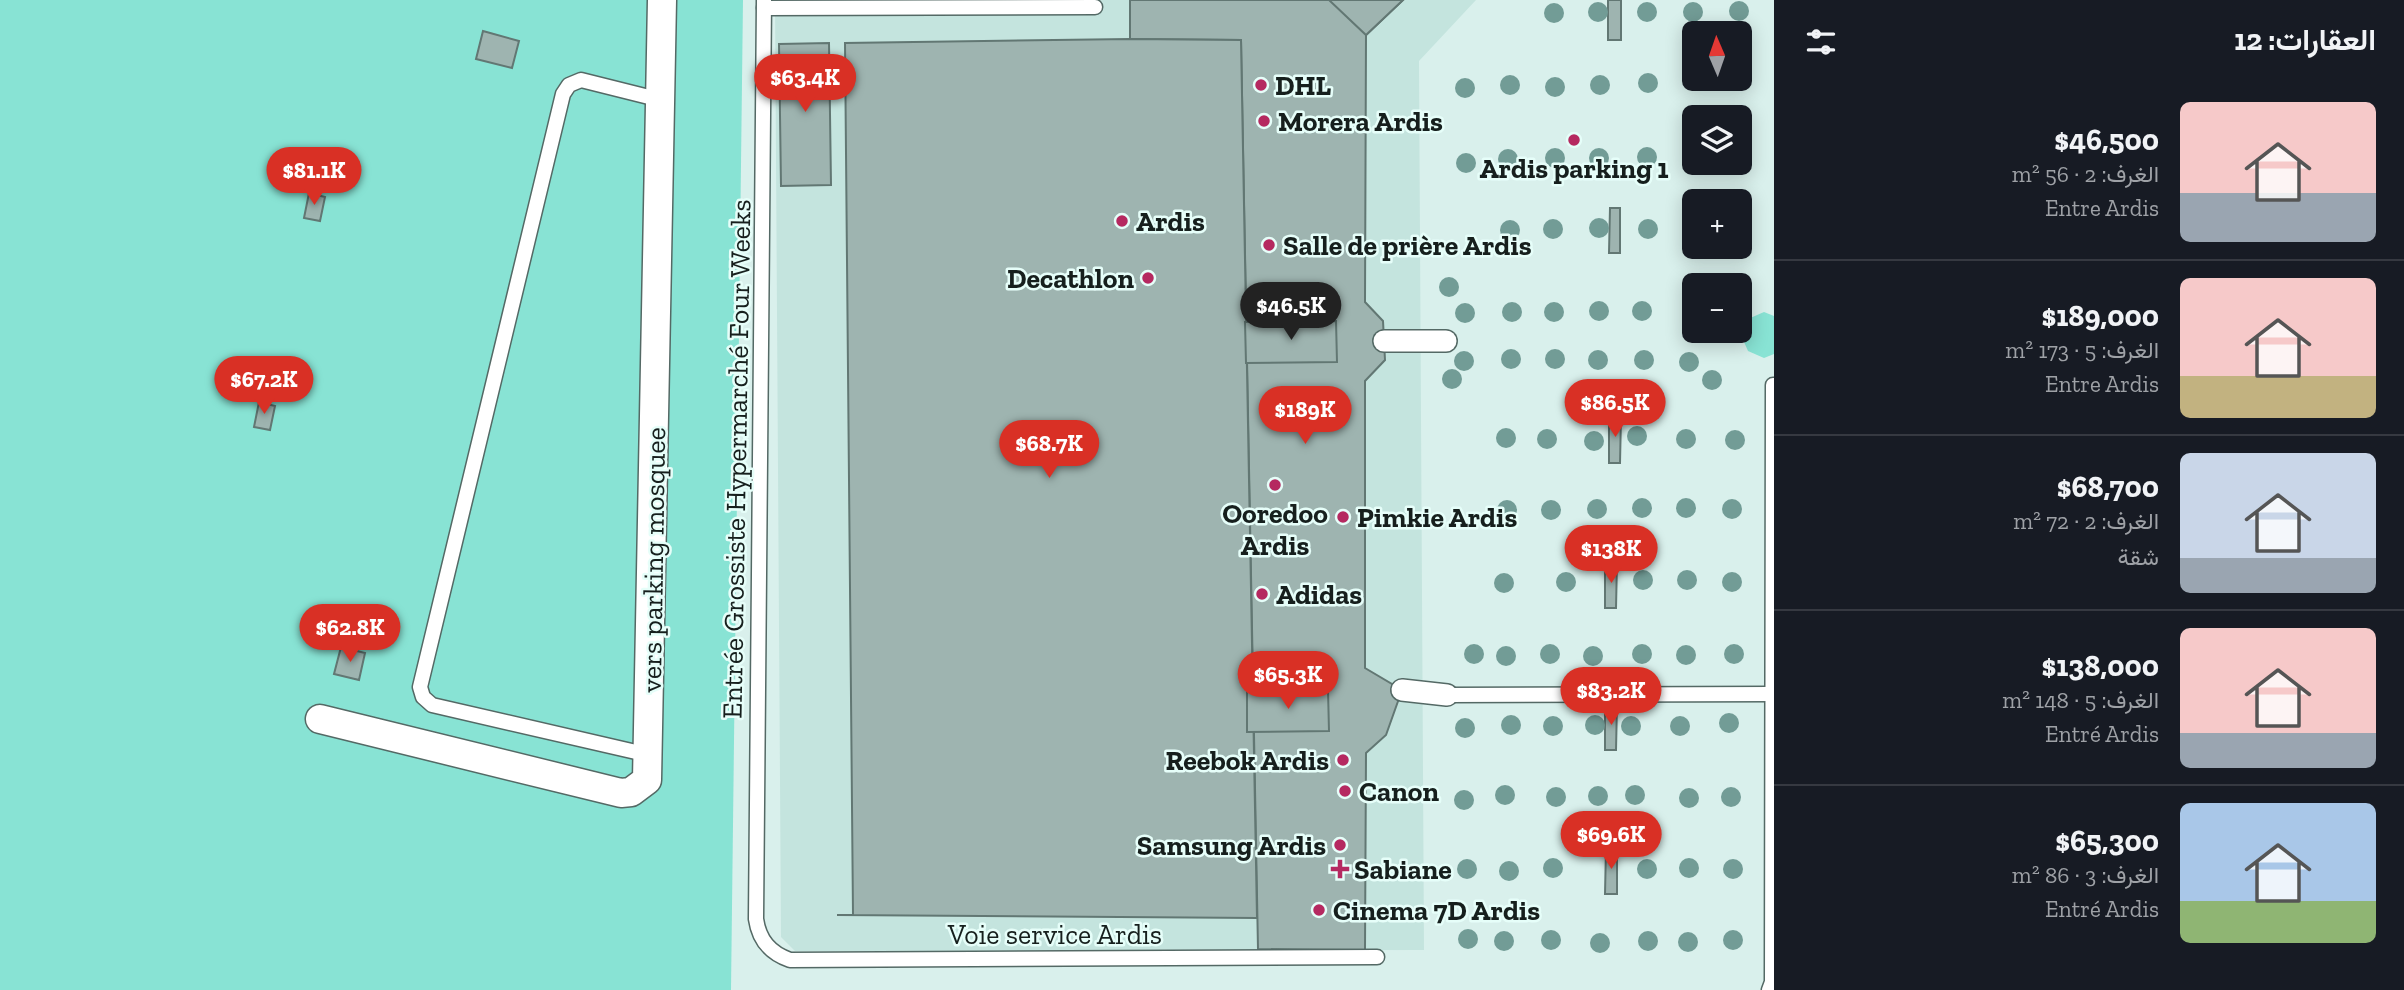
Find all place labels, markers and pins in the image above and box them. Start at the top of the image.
pin: $63.4K [748,54,862,114]
place label: DHL [1275,69,1332,102]
marker: DHL [1253,77,1269,93]
place label: Morera Ardis [1278,105,1443,138]
marker: Morera Ardis [1256,113,1272,129]
marker: Ardis parking 1 [1566,132,1582,148]
pin: $81.1K [257,148,371,207]
place label: Ardis parking 1 [1479,152,1669,185]
place label: Ardis [1136,205,1205,238]
marker: Ardis [1114,213,1130,229]
place label: Salle de prière Ardis [1283,229,1532,262]
marker: Salle de prière Ardis [1261,237,1277,253]
place label: Decathlon [1007,262,1134,295]
marker: Decathlon [1140,270,1156,286]
pin: $46.5K [1234,282,1348,342]
pin: $67.2K [207,356,321,416]
pin: $86.5K [1558,380,1672,439]
pin: $189K [1256,386,1354,446]
pin: $68.7K [992,420,1106,480]
marker: Ooredoo Ardis [1267,477,1283,493]
place label: Ooredoo Ardis [1222,497,1328,562]
place label: Pimkie Ardis [1357,501,1517,534]
marker: Pimkie Ardis [1335,509,1351,525]
pin: $138K [1562,526,1660,585]
place label: Adidas [1276,578,1362,611]
marker: Adidas [1254,586,1270,602]
pin: $62.8K [293,604,407,664]
pin: $65.3K [1231,652,1345,711]
pin: $83.2K [1554,668,1668,727]
place label: Reebok Ardis [1166,744,1329,777]
marker: Reebok Ardis [1335,752,1351,768]
place label: Canon [1359,775,1439,808]
marker: Canon [1337,783,1353,799]
pin: $69.6K [1554,812,1668,871]
place label: Samsung Ardis [1137,829,1326,862]
marker: Samsung Ardis [1332,837,1348,853]
place label: Sabiane [1354,853,1452,886]
marker: Sabiane [1332,861,1348,877]
place label: Cinema 7D Ardis [1333,894,1540,927]
marker: Cinema 7D Ardis [1311,902,1327,918]

